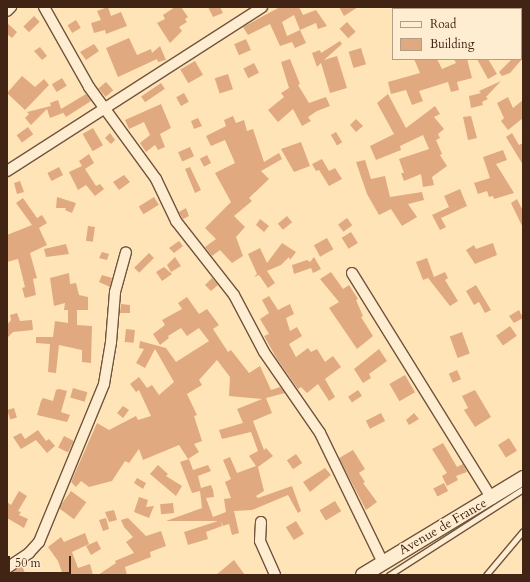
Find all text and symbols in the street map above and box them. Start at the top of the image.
legend [392,8,522,60]
text: Road [430,16,456,32]
text: Building [430,36,474,52]
street label: Avenue de France [396,496,490,558]
scale bar [10,548,73,574]
text: 50 m [15,555,41,571]

